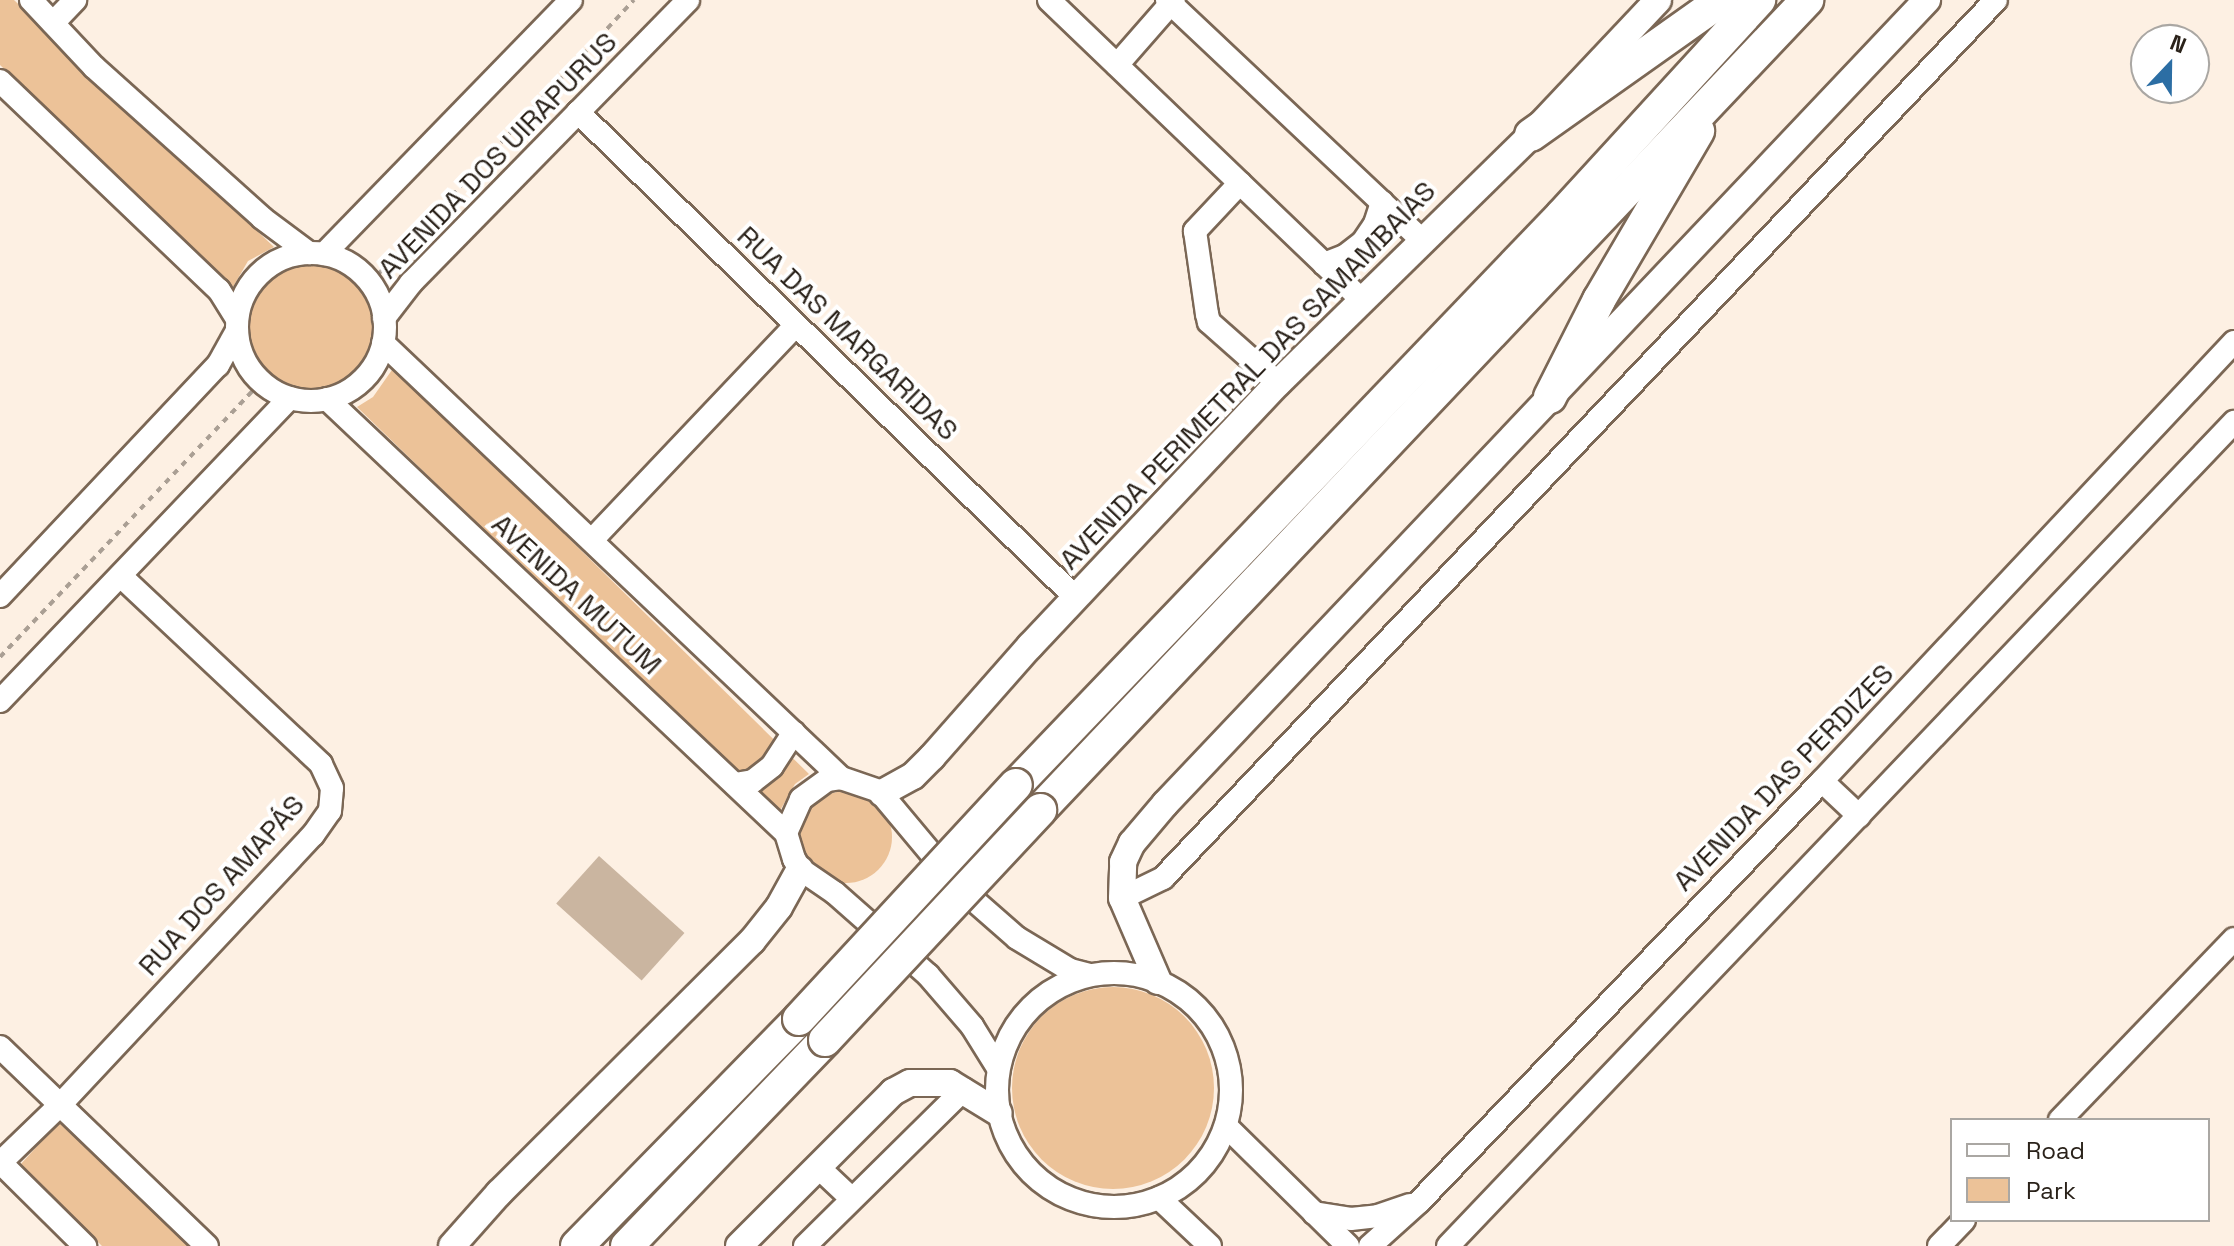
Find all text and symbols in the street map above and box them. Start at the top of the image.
north arrow [2130,24,2210,104]
street label: AVENIDA DOS UIRAPURUS [371,25,623,285]
text: N [2166,28,2190,59]
street label: AVENIDA PERIMETRAL DAS SAMAMBAIAS [1052,174,1442,576]
street label: RUA DAS MARGARIDAS [731,219,965,447]
street label: AVENIDA MUTUM [485,507,669,681]
street label: AVENIDA DAS PERDIZES [1666,656,1900,898]
street label: RUA DOS AMAPÁS [131,788,311,982]
legend [1950,1118,2210,1222]
text: Road [2026,1135,2085,1166]
text: Park [2026,1175,2076,1206]

